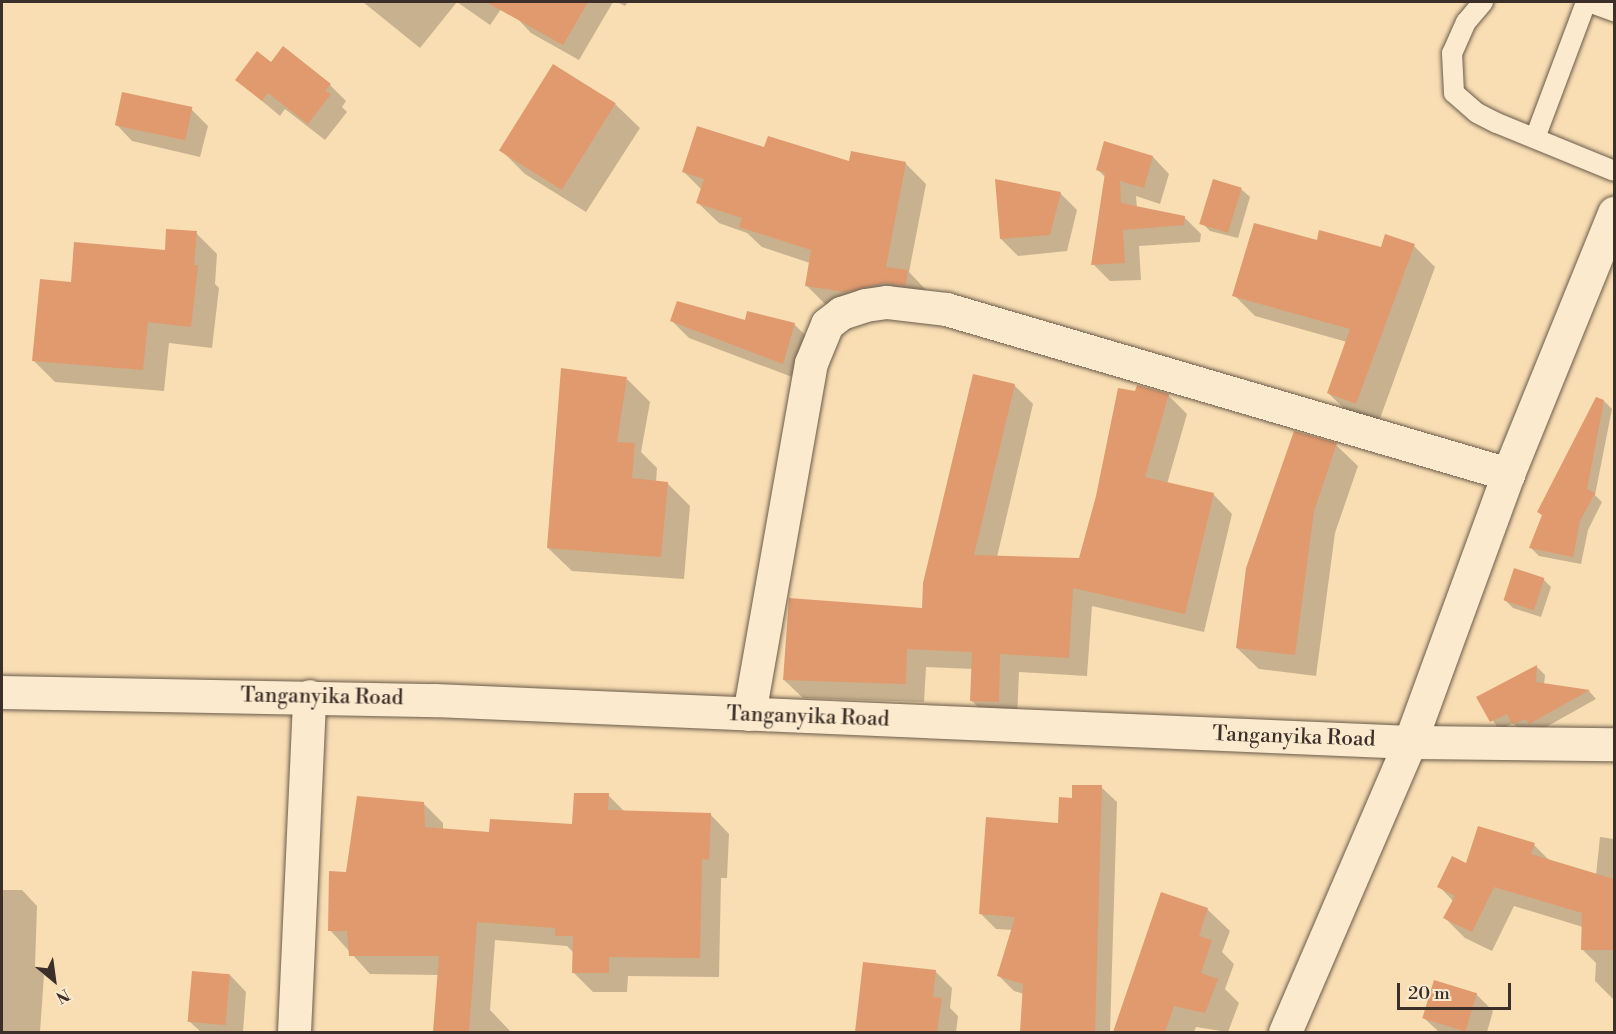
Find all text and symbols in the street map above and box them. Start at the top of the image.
street label: Tanganyika Road [240,683,404,711]
street label: Tanganyika Road [726,702,890,732]
street label: Tanganyika Road [1212,722,1376,752]
north arrow [24,950,84,1010]
scale bar [1400,971,1514,1009]
text: 20 m [1408,982,1450,1005]
text: N [52,984,73,1008]

